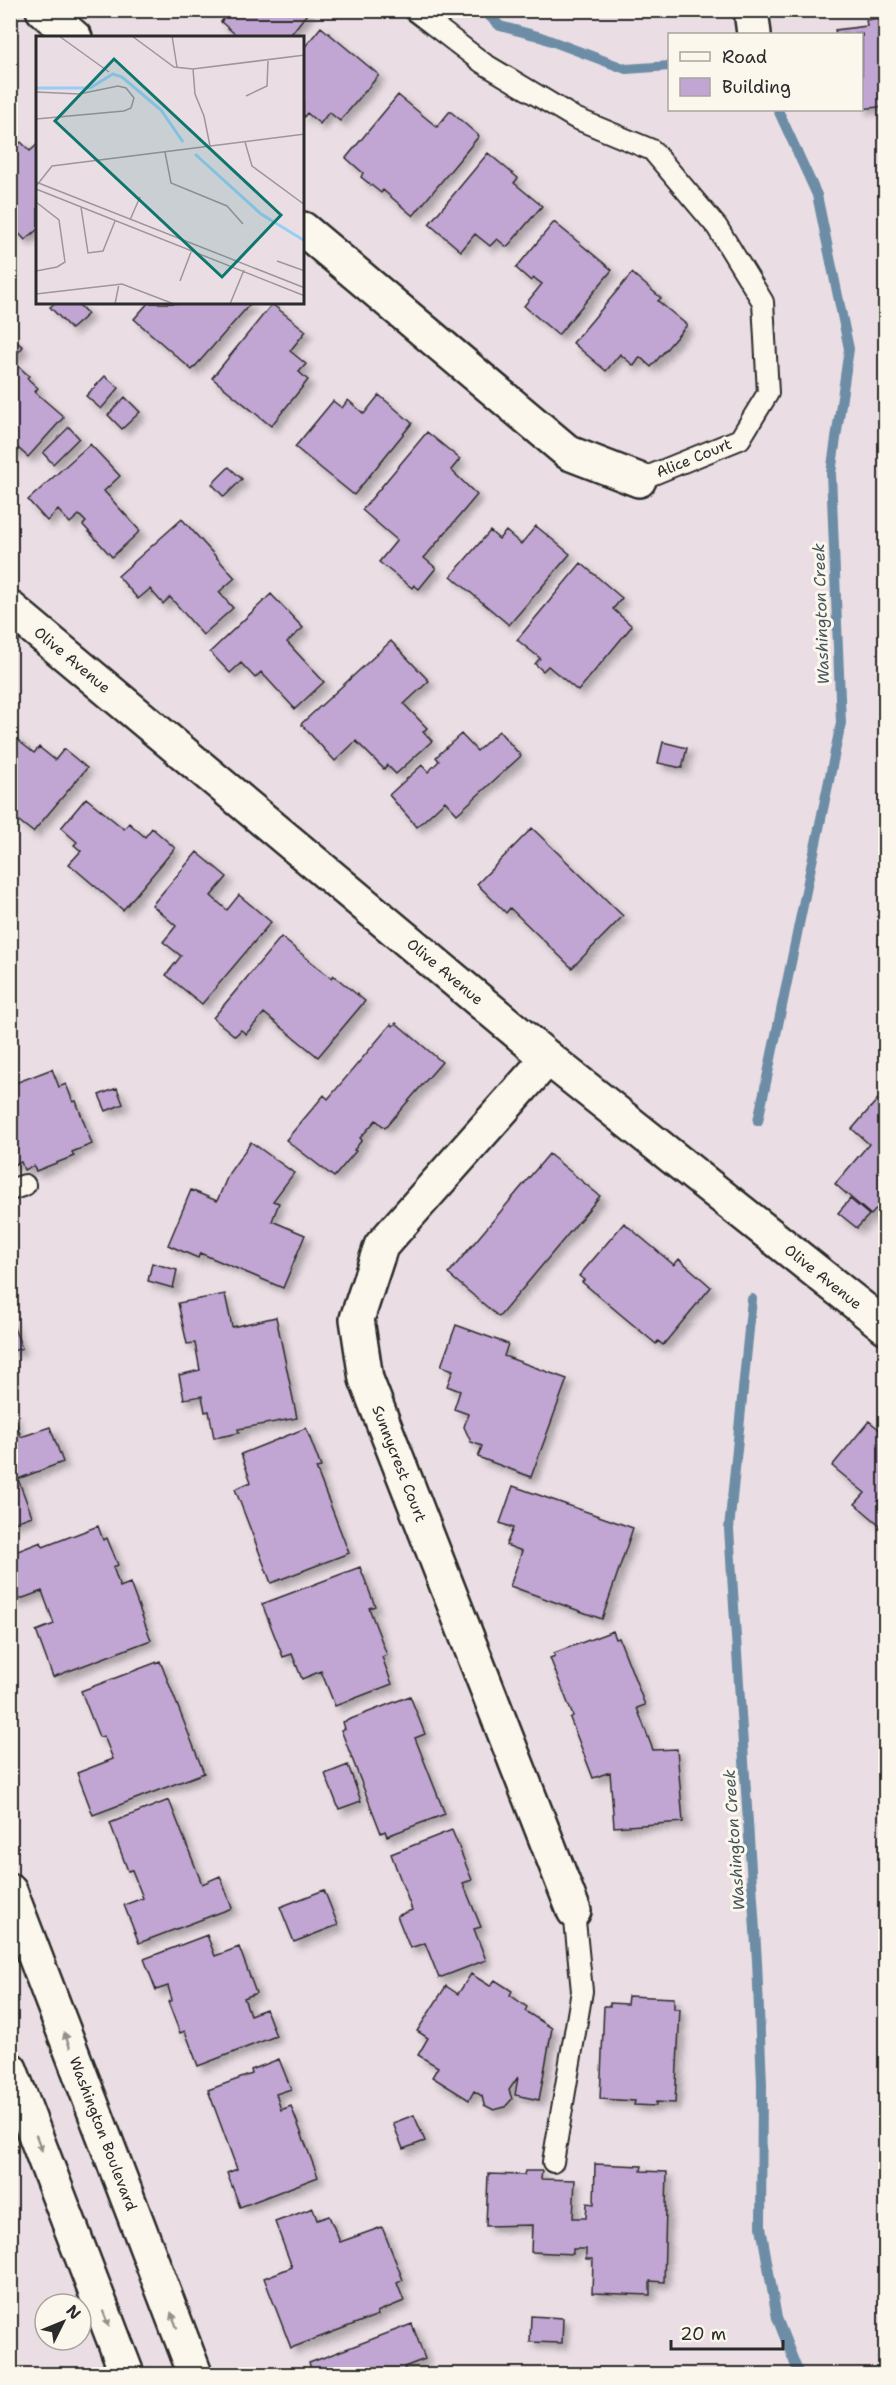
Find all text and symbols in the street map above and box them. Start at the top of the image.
legend [668,33,863,111]
inset map [36,36,304,304]
text: Road [722,45,767,69]
text: Building [722,75,791,99]
street label: Alice Court [653,434,735,482]
water label: Washington Creek [808,543,834,685]
street label: Olive Avenue [30,622,115,698]
street label: Olive Avenue [402,934,487,1010]
street label: Olive Avenue [780,1240,866,1314]
street label: Sunnycrest Court [367,1403,431,1525]
water label: Washington Creek [719,1769,749,1911]
one-way arrow [62,2030,72,2048]
street label: Washington Boulevard [64,2054,142,2214]
one-way arrow [35,2134,44,2152]
north arrow [33,2292,93,2352]
text: N [62,2300,86,2324]
one-way arrow [102,2310,111,2328]
one-way arrow [169,2311,178,2329]
scale bar [671,2313,784,2351]
text: 20 m [680,2322,726,2346]

